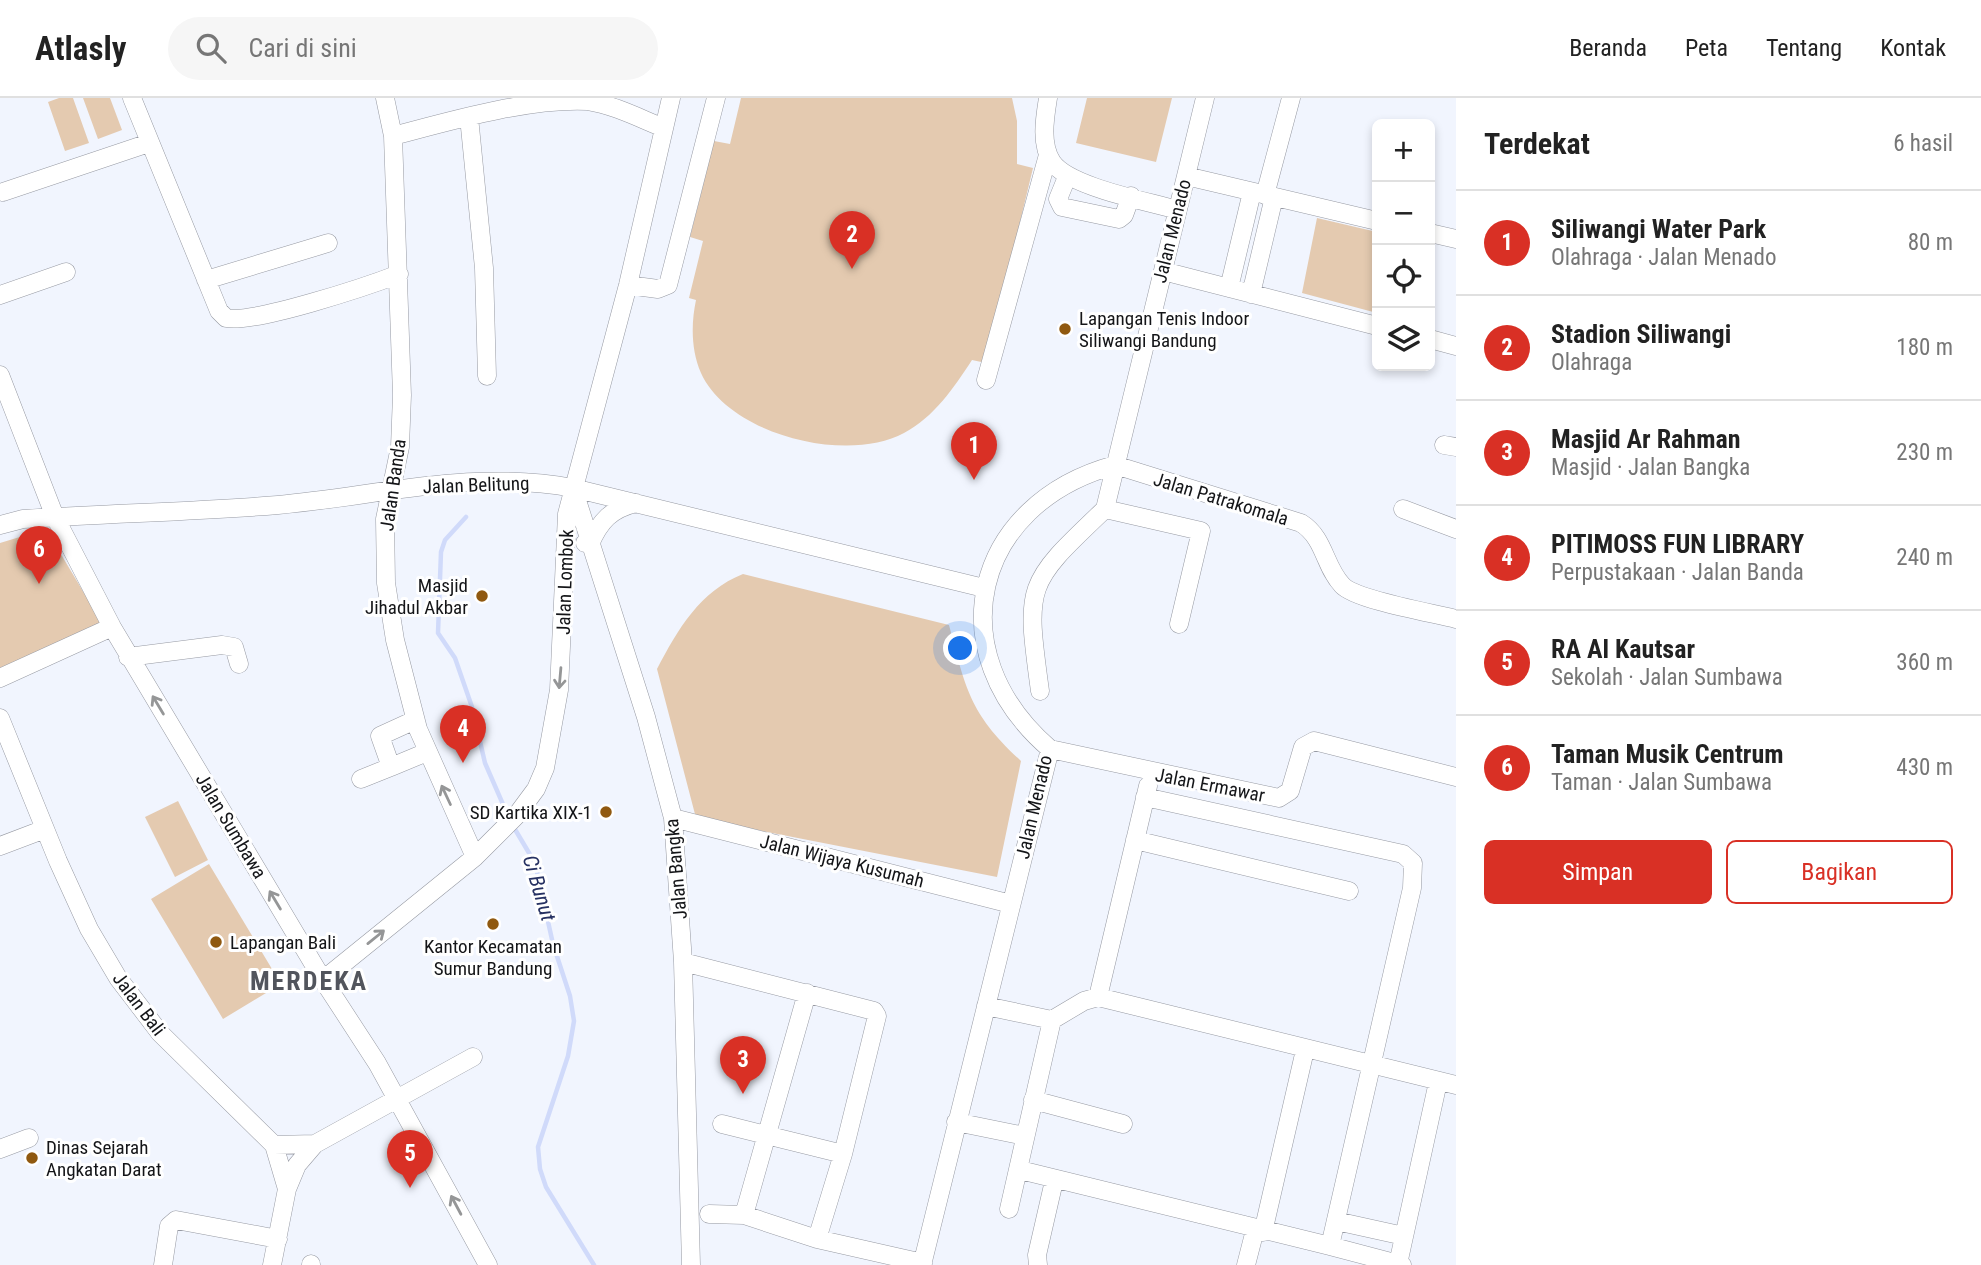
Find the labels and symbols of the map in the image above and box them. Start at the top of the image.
street label: Jalan Menado [1148,177,1196,285]
pin: 2 [829,211,875,269]
place label: Lapangan Tenis Indoor Siliwangi Bandung [1079,307,1249,352]
marker: Lapangan Tenis Indoor Siliwangi Bandung [1057,321,1073,337]
pin: 1 [951,422,997,480]
street label: Jalan Banda [375,438,411,532]
street label: Jalan Patrakomala [1151,468,1291,530]
street label: Jalan Belitung [422,472,530,498]
pin: 6 [16,526,62,584]
street label: Jalan Lombok [552,528,578,635]
place label: Masjid Jihadul Akbar [365,574,468,619]
marker: Masjid Jihadul Akbar [474,588,490,604]
your location [943,631,977,665]
one-way arrow [553,666,566,688]
one-way arrow [150,696,164,716]
pin: 4 [440,705,486,763]
street label: Jalan Menado [1011,753,1057,861]
street label: Jalan Ermawar [1153,763,1267,807]
street label: Jalan Sumbawa [191,769,271,883]
one-way arrow [438,785,452,806]
place label: SD Kartika XIX-1 [470,801,592,824]
marker: SD Kartika XIX-1 [598,804,614,820]
street label: Jalan Bangka [660,818,692,920]
street label: Jalan Wijaya Kusumah [758,829,926,893]
water label: Ci Bunut [518,852,561,925]
one-way arrow [268,891,282,911]
marker: Kantor Kecamatan Sumur Bandung [485,916,501,932]
one-way arrow [367,929,385,944]
place label: Lapangan Bali [230,931,336,954]
marker: Lapangan Bali [208,934,224,950]
place label: Kantor Kecamatan Sumur Bandung [424,935,562,980]
district label: MERDEKA [250,966,368,996]
street label: Jalan Bali [108,968,170,1040]
pin: 3 [720,1036,766,1094]
pin: 5 [387,1130,433,1188]
place label: Dinas Sejarah Angkatan Darat [46,1136,162,1181]
marker: Dinas Sejarah Angkatan Darat [24,1150,40,1166]
one-way arrow [448,1195,462,1216]

